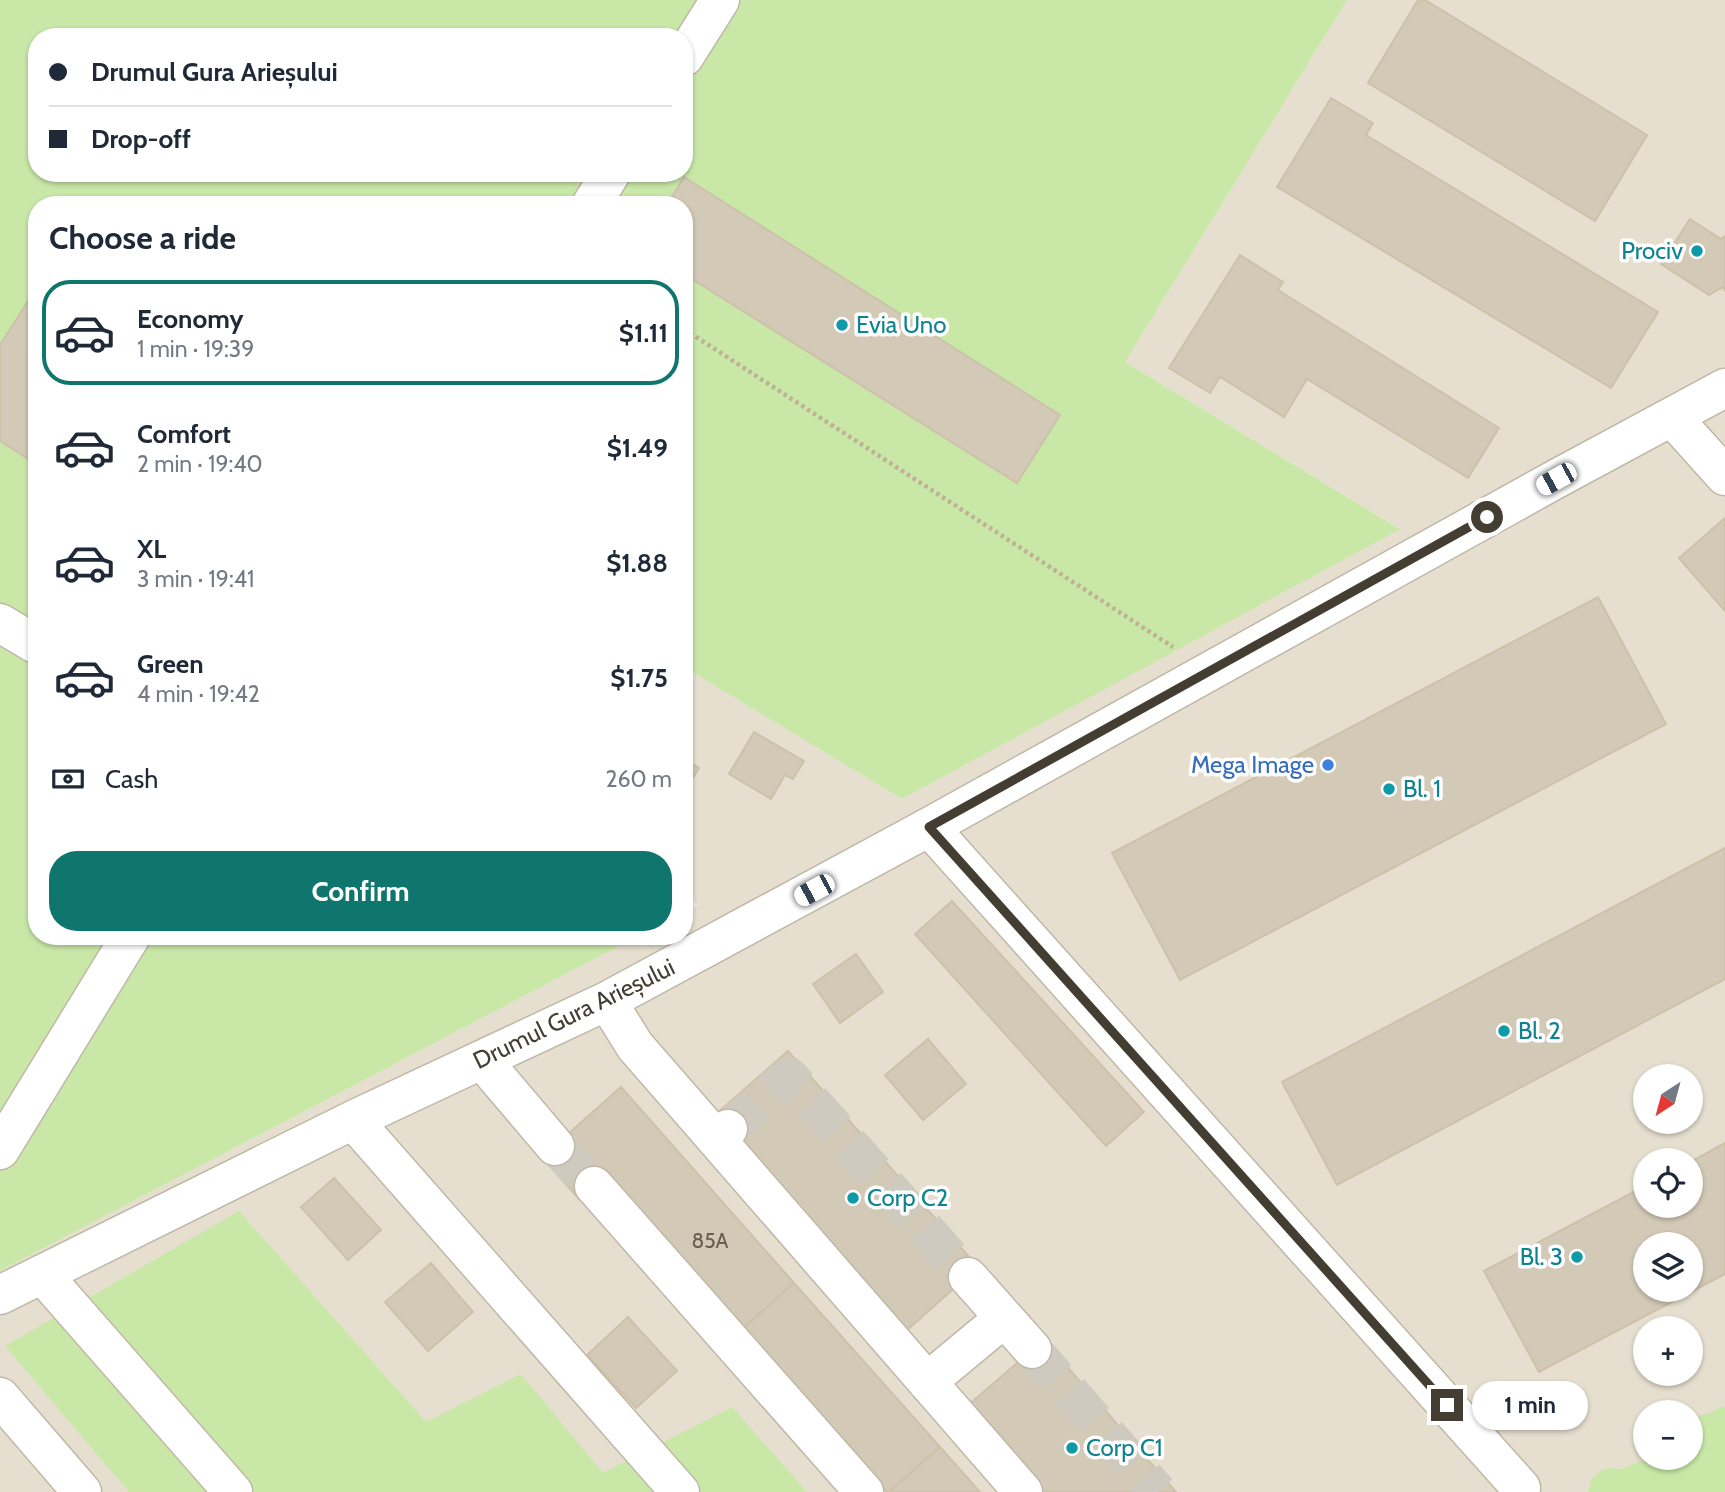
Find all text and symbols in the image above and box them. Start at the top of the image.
text: Drumul Gura Arieșului [91,56,338,88]
text: Drop-off [91,123,191,155]
text: Choose a ride [49,218,236,257]
place label: Prociv [1621,236,1683,265]
marker: Prociv [1689,243,1705,259]
icon: car [53,301,116,364]
text: Economy [137,303,243,335]
place label: Evia Uno [856,310,946,339]
text: $1.11 [619,317,668,349]
marker: Evia Uno [834,317,850,333]
text: 1 min · 19:39 [137,335,254,363]
icon: car [53,416,116,479]
text: Comfort [137,418,231,450]
text: $1.49 [607,432,668,464]
text: 2 min · 19:40 [137,450,263,478]
car [1533,460,1580,498]
route start [1471,501,1503,533]
icon: car [53,531,116,594]
text: XL [137,533,166,565]
text: $1.88 [606,547,668,579]
text: 3 min · 19:41 [137,565,254,593]
icon: car [53,646,116,709]
text: Green [137,648,204,680]
text: $1.75 [610,662,668,694]
text: 4 min · 19:42 [137,680,260,708]
place label: Mega Image [1191,750,1314,779]
marker: Mega Image [1320,757,1336,773]
icon: cash [49,760,87,798]
text: Cash [105,763,158,795]
text: 260 m [605,765,672,793]
place label: Bl. 1 [1403,774,1441,803]
marker: Bl. 1 [1381,781,1397,797]
button: Confirm [49,851,672,931]
car [791,871,838,909]
street label: Drumul Gura Arieșului [468,952,680,1076]
place label: Bl. 2 [1518,1016,1561,1045]
marker: Bl. 2 [1496,1023,1512,1039]
north arrow [1633,1064,1703,1134]
map controls [1633,1064,1703,1470]
button: locate [1633,1148,1703,1218]
place label: Corp C2 [867,1183,948,1212]
marker: Corp C2 [845,1190,861,1206]
house number: 85A [691,1228,729,1253]
button: layers [1633,1232,1703,1302]
place label: Bl. 3 [1520,1242,1563,1271]
marker: Bl. 3 [1569,1249,1585,1265]
button: + [1633,1316,1703,1386]
callout: 1 min [1472,1380,1587,1430]
route end [1431,1389,1463,1421]
text: 1 min [1504,1391,1556,1419]
button: − [1633,1400,1703,1470]
place label: Corp C1 [1086,1433,1163,1462]
marker: Corp C1 [1064,1440,1080,1456]

